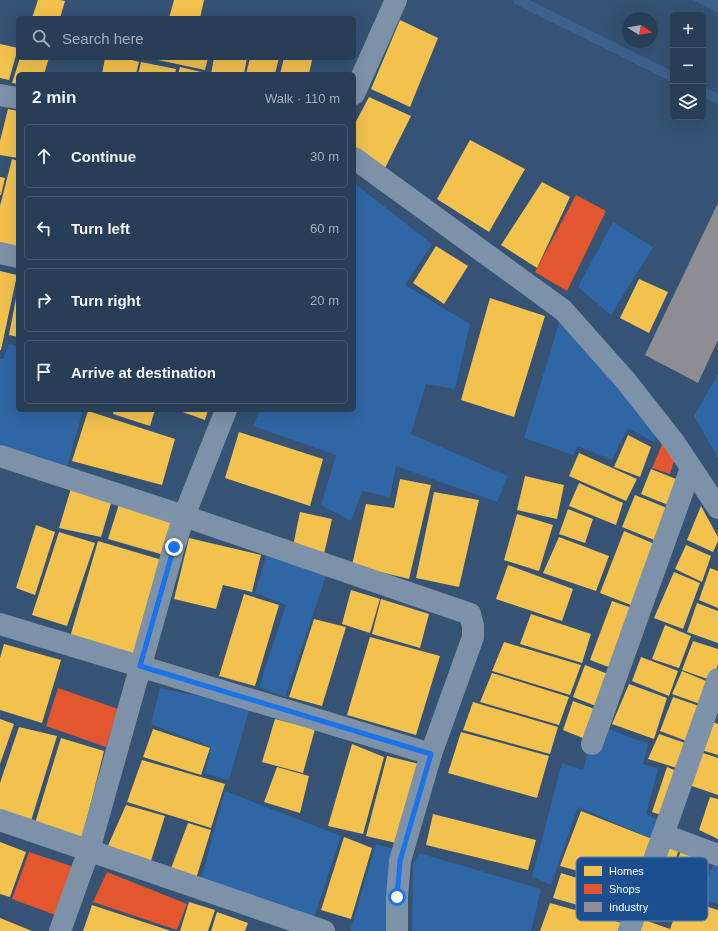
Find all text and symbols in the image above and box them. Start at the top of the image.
north arrow [622,12,658,48]
map controls [670,12,706,120]
button: + [670,12,706,48]
search box [16,16,356,60]
icon: search [30,27,52,49]
text: Search here [62,30,144,47]
button: − [670,48,706,84]
button: layers [670,84,706,120]
text: 2 min [32,88,76,107]
text: Walk · 110 m [265,91,340,106]
icon: ahead [33,145,55,167]
text: Continue [71,148,136,165]
text: 30 m [310,149,339,164]
icon: left [33,217,55,239]
text: Turn left [71,220,130,237]
text: 60 m [310,221,339,236]
icon: right [33,289,55,311]
text: Turn right [71,292,141,309]
text: 20 m [310,293,339,308]
icon: arrive [33,361,55,383]
text: Arrive at destination [71,364,216,381]
route end [165,538,183,556]
legend [576,857,708,921]
text: Homes [609,865,644,877]
text: Shops [609,883,641,895]
route start [388,888,406,906]
text: Industry [609,901,649,913]

